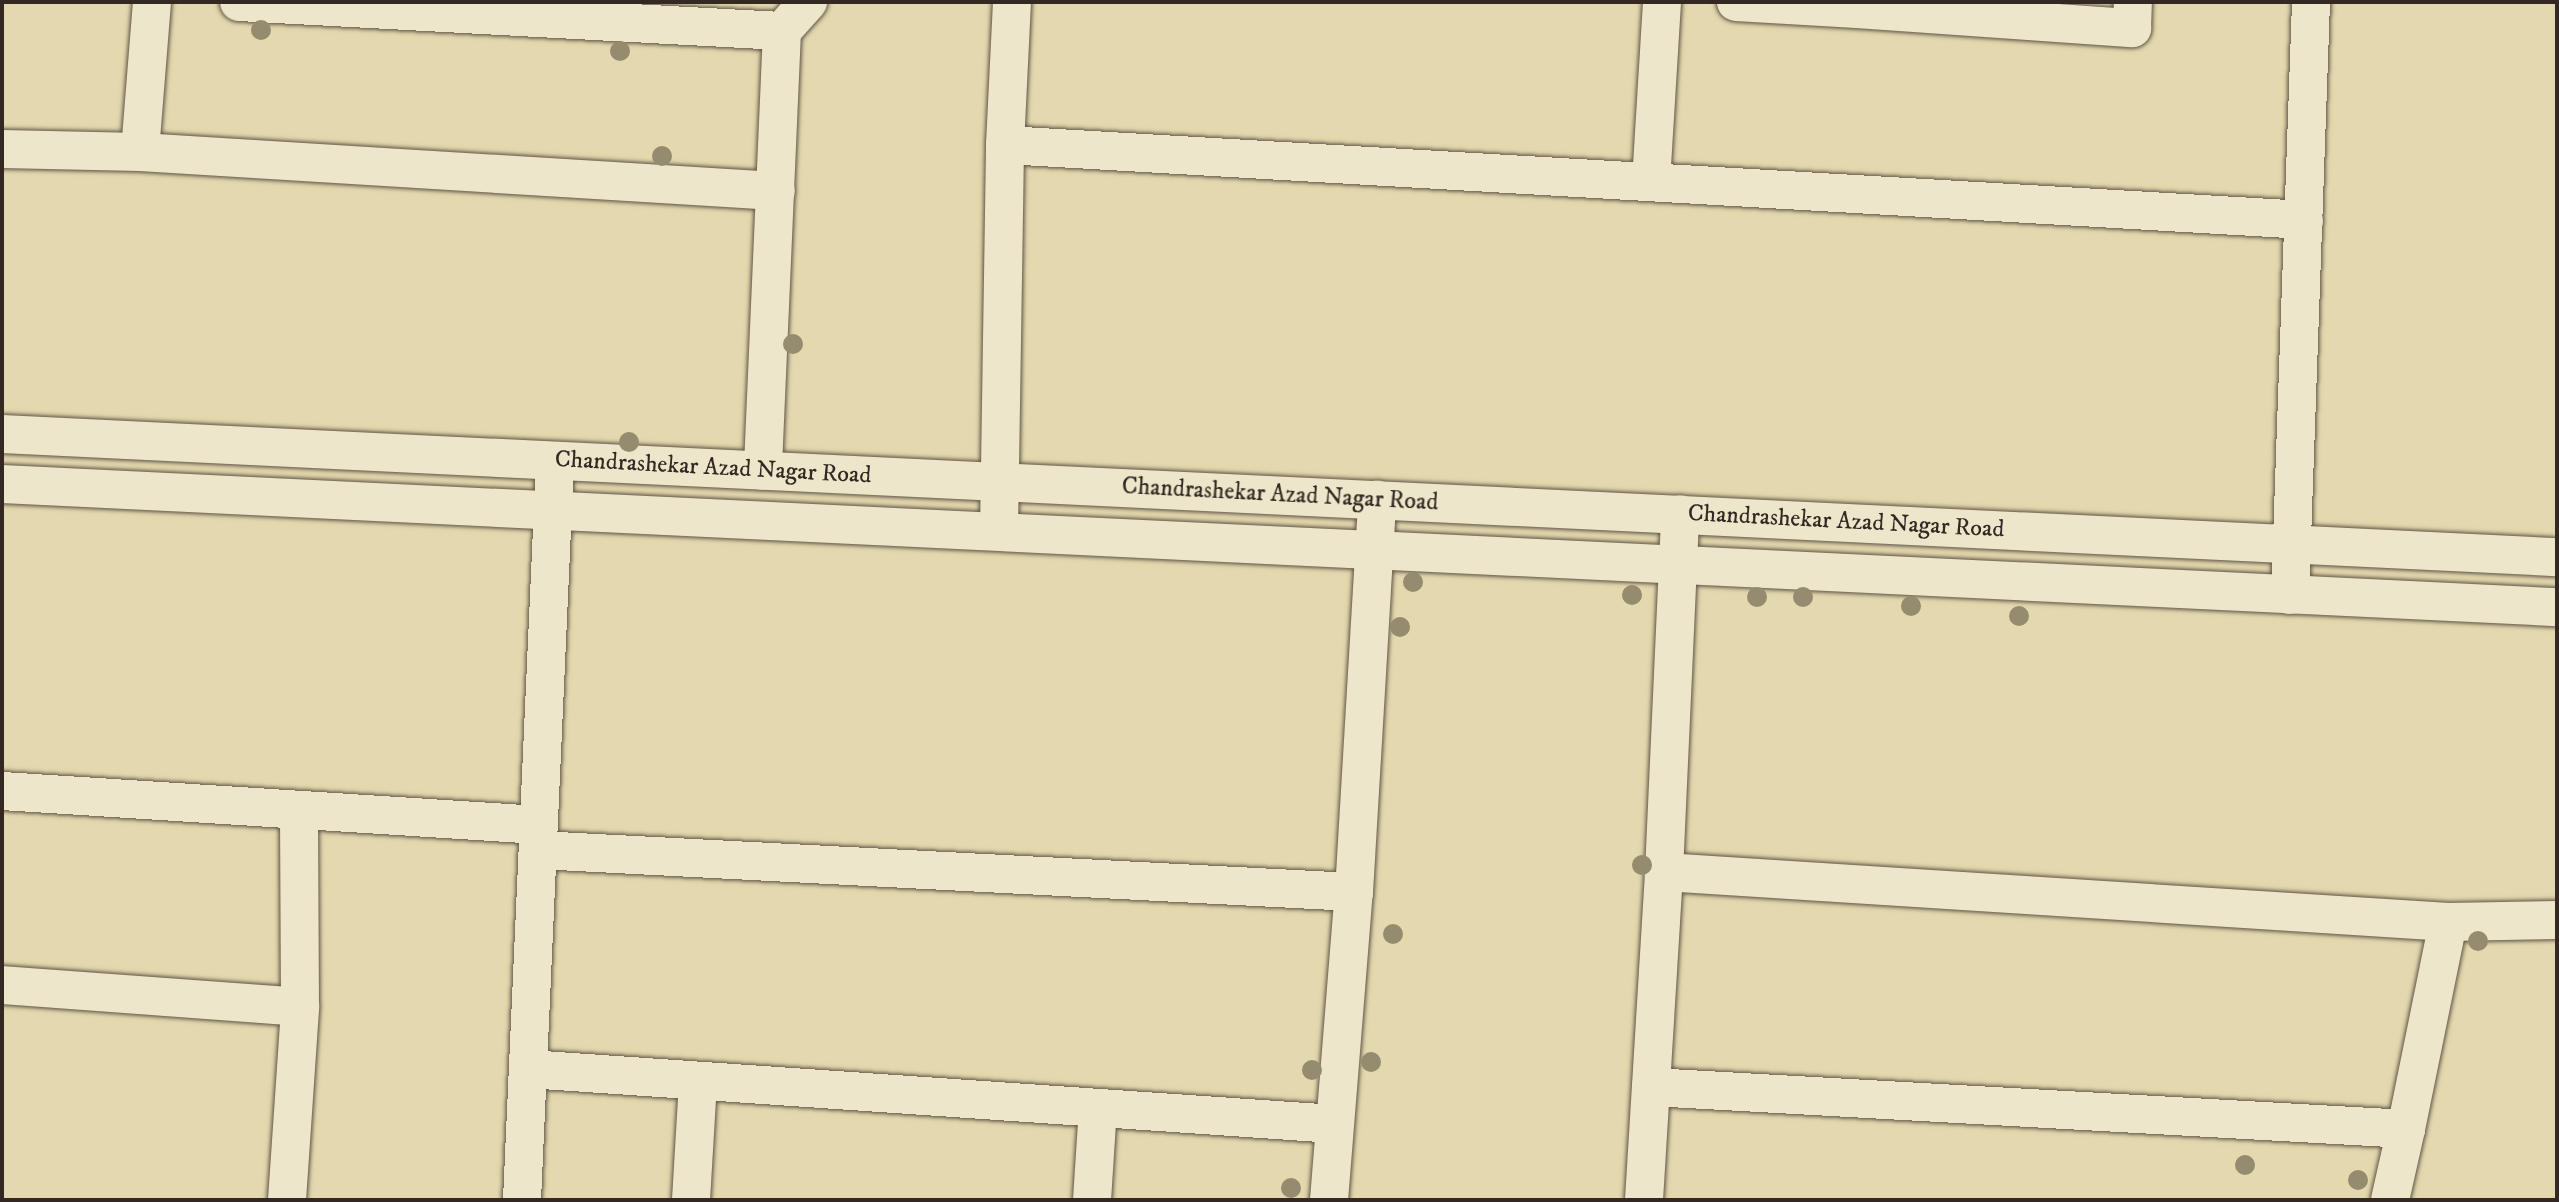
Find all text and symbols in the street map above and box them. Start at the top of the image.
street label: Chandrashekar Azad Nagar Road [554,445,872,491]
street label: Chandrashekar Azad Nagar Road [1121,472,1439,518]
street label: Chandrashekar Azad Nagar Road [1687,499,2005,545]

